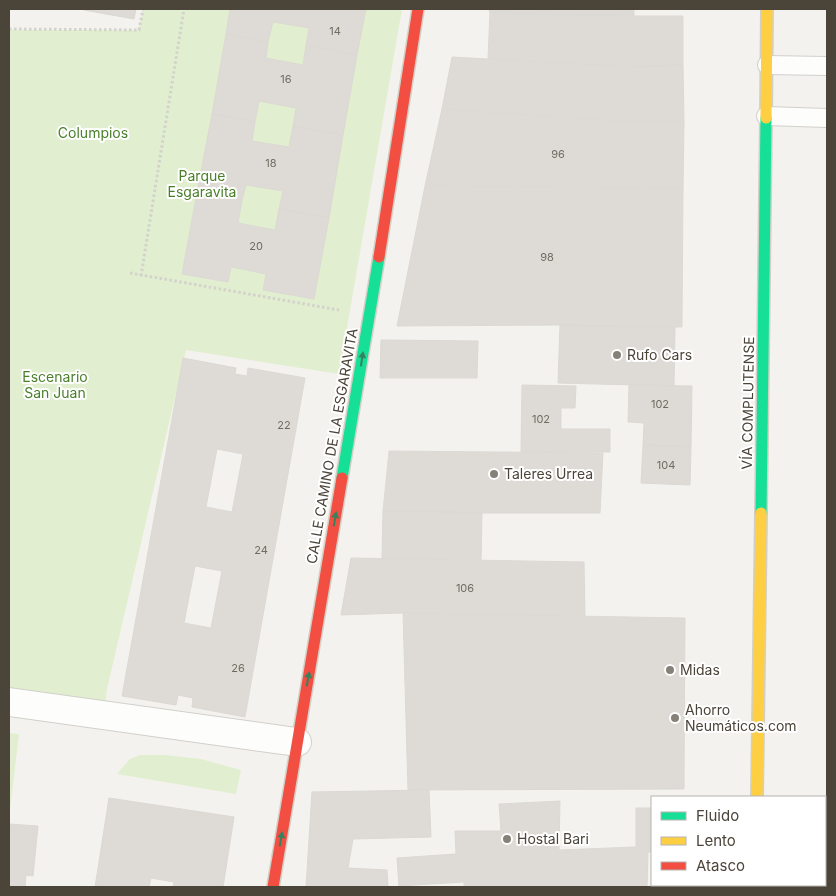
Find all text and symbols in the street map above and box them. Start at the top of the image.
house number: 14 [329,24,341,38]
house number: 16 [280,72,292,86]
park label: Columpios [58,124,128,141]
house number: 96 [551,147,565,161]
house number: 18 [265,156,277,170]
park label: Parque Esgaravita [168,167,236,200]
house number: 20 [249,239,263,253]
house number: 98 [540,250,554,264]
street label: CALLE CAMINO DE LA ESGARAVITA [302,327,361,565]
street label: VÍA COMPLUTENSE [738,336,757,470]
place label: Rufo Cars [627,346,692,363]
marker: Rufo Cars [611,349,623,361]
one-way arrow [359,350,367,366]
park label: Escenario San Juan [22,368,88,401]
house number: 102 [651,397,669,411]
house number: 102 [532,412,550,426]
house number: 22 [277,418,291,432]
house number: 104 [657,458,675,472]
place label: Taleres Urrea [504,465,593,482]
marker: Taleres Urrea [488,468,500,480]
one-way arrow [332,510,340,526]
house number: 24 [254,543,268,557]
house number: 106 [456,581,474,595]
house number: 26 [231,661,245,675]
place label: Midas [680,661,720,678]
marker: Midas [664,664,676,676]
one-way arrow [304,671,312,687]
place label: Ahorro Neumáticos.com [685,701,797,734]
marker: Ahorro Neumáticos.com [669,712,681,724]
legend [651,796,826,886]
text: Fluido [696,806,739,825]
place label: Hostal Bari [517,830,589,847]
one-way arrow [277,831,285,847]
text: Lento [696,831,736,850]
marker: Hostal Bari [501,833,513,845]
text: Atasco [696,856,745,875]

